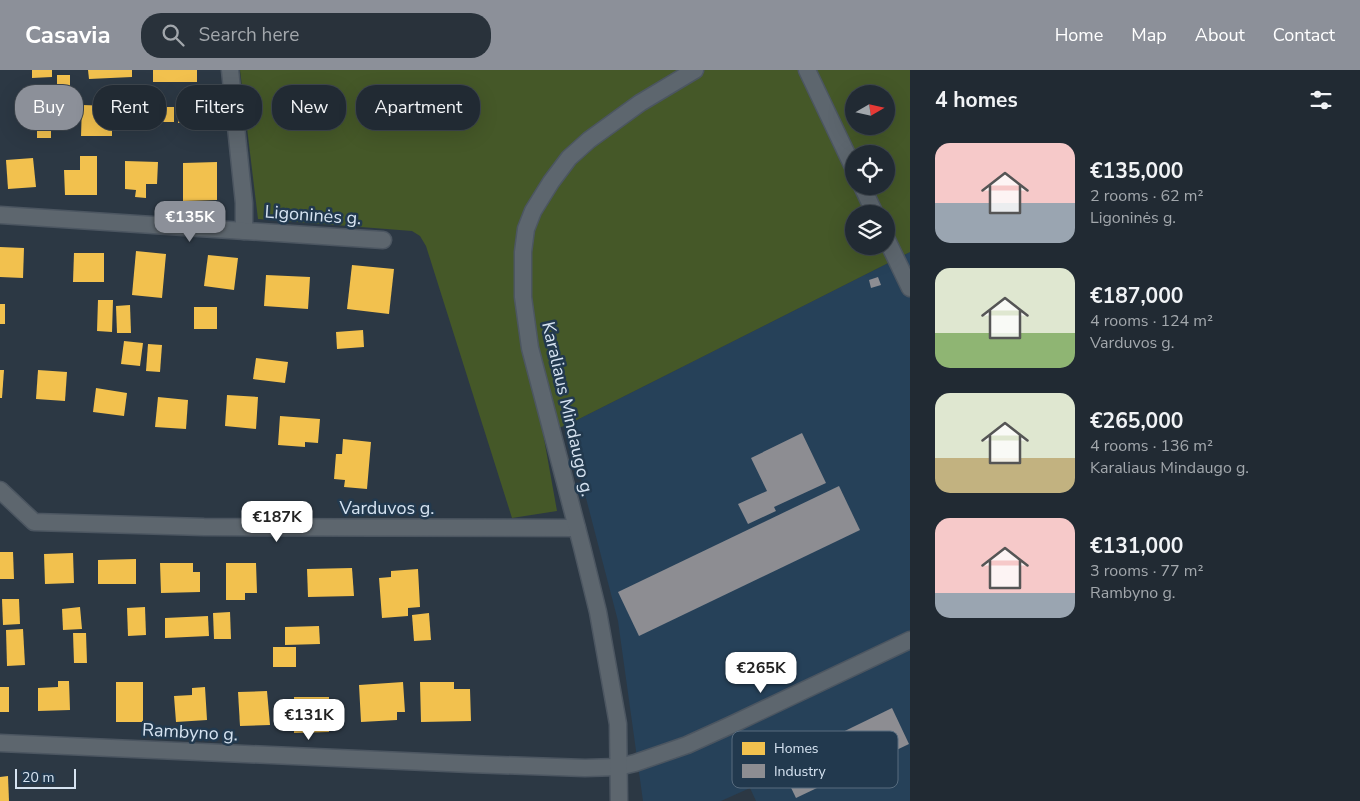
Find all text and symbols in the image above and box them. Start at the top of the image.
search box [141,13,491,58]
text: Casavia [25,19,111,51]
icon: search [159,21,187,49]
text: Search here [199,22,299,48]
text: Home [1055,23,1103,47]
text: Map [1131,23,1167,47]
text: About [1195,23,1245,47]
text: Contact [1273,23,1335,47]
chip: Buy [15,85,83,130]
chip: Rent [93,85,166,130]
chip: Filters [176,85,262,130]
chip: New [272,85,346,130]
chip: Apartment [356,85,480,130]
north arrow [845,85,895,135]
map controls [845,85,895,255]
text: 4 homes [935,86,1018,114]
icon: filters [1307,86,1335,114]
button: locate [845,145,895,195]
text: €135,000 [1090,157,1183,185]
icon: home [975,163,1035,223]
text: 2 rooms · 62 m² [1090,185,1203,207]
pin: €135K [155,200,225,243]
street label: Ligoninės g. [264,200,362,230]
button: layers [845,205,895,255]
text: €135K [165,206,215,228]
text: Ligoninės g. [1090,207,1176,229]
text: €187,000 [1090,282,1183,310]
icon: home [975,288,1035,348]
text: 4 rooms · 124 m² [1090,310,1213,332]
street label: Karaliaus Mindaugo g. [536,319,600,499]
text: Varduvos g. [1090,332,1174,354]
text: €265,000 [1090,407,1183,435]
icon: home [975,413,1035,473]
text: 4 rooms · 136 m² [1090,435,1213,457]
text: Karaliaus Mindaugo g. [1090,457,1249,479]
street label: Varduvos g. [339,496,434,520]
pin: €187K [242,500,312,543]
text: €187K [252,506,302,528]
text: €131,000 [1090,532,1183,560]
icon: home [975,538,1035,598]
text: 3 rooms · 77 m² [1090,560,1203,582]
text: Rambyno g. [1090,582,1175,604]
pin: €265K [726,652,796,694]
text: €265K [736,657,786,679]
pin: €131K [274,698,344,741]
text: €131K [284,704,334,726]
street label: Rambyno g. [141,718,239,746]
legend [732,731,898,788]
text: Homes [774,739,819,758]
text: Industry [774,762,827,781]
scale bar [15,766,76,789]
text: 20 m [22,768,54,787]

